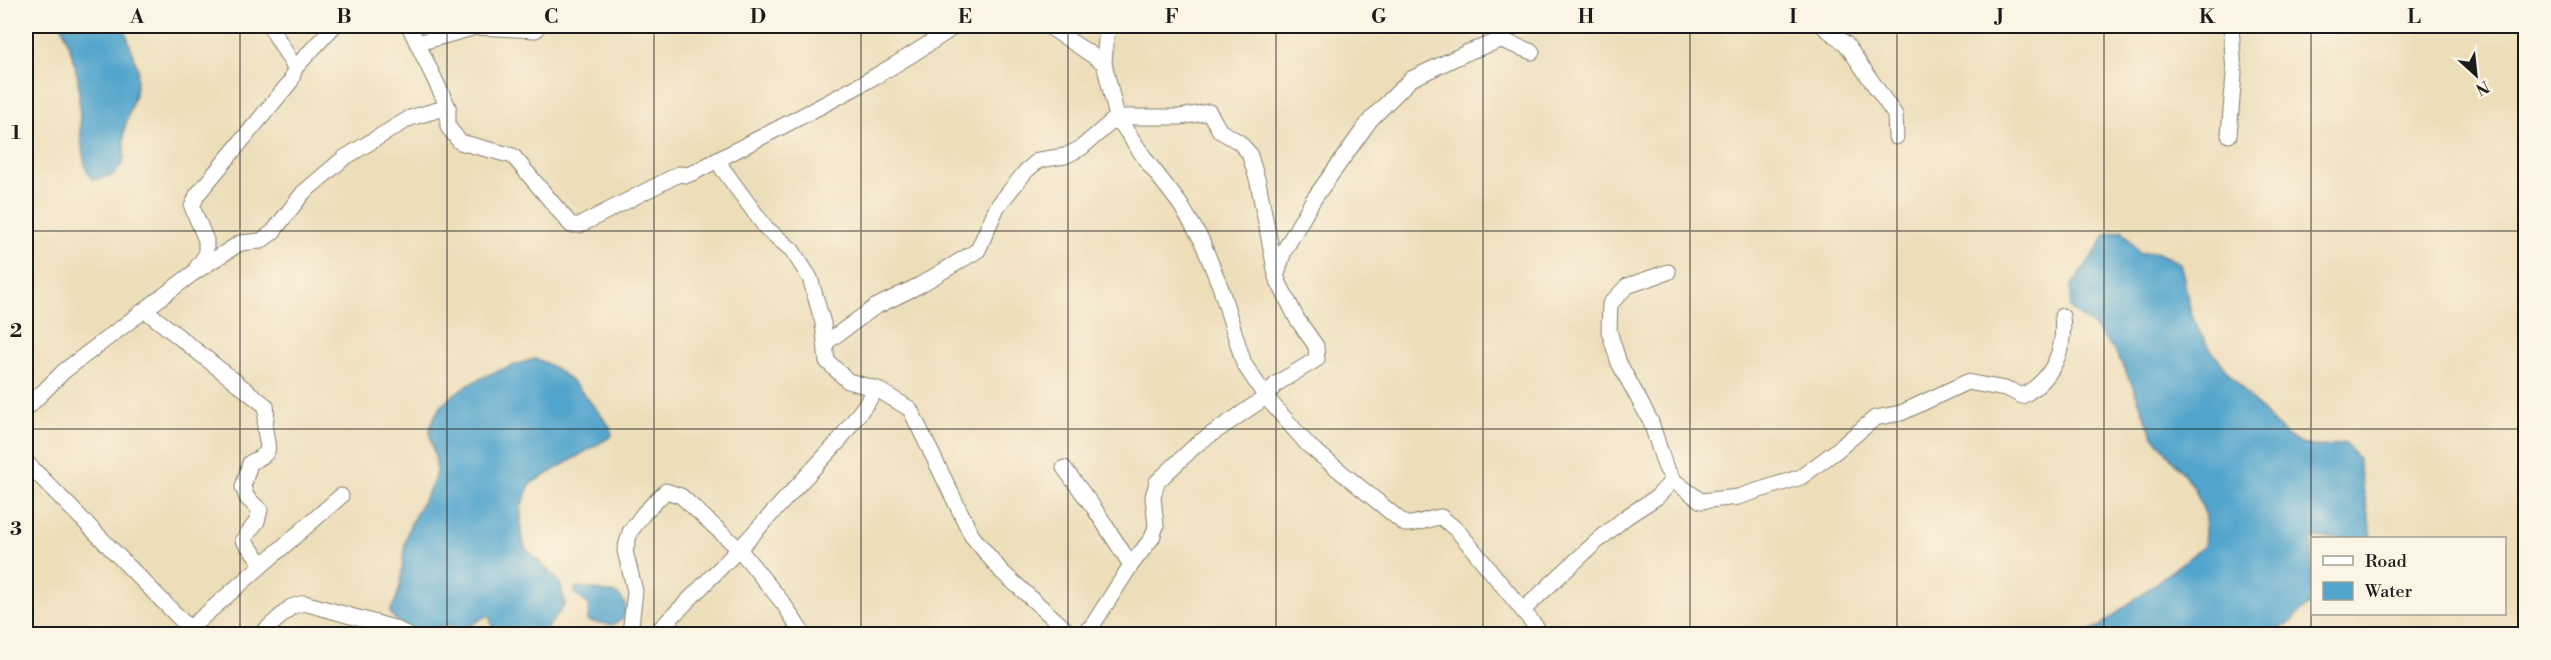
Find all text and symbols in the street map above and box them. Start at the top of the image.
text: A [129,5,145,30]
text: B [336,5,352,30]
text: C [544,5,558,30]
text: D [750,5,766,30]
text: E [958,5,972,30]
text: F [1165,5,1179,30]
text: G [1371,5,1387,30]
text: H [1578,5,1595,30]
text: I [1789,5,1797,30]
text: J [1993,5,2004,30]
text: K [2199,5,2216,30]
text: L [2407,5,2421,30]
north arrow [2446,45,2506,105]
text: N [2472,76,2493,99]
text: 1 [11,121,21,146]
text: 2 [10,319,22,344]
text: 3 [10,517,22,542]
legend [2311,537,2506,615]
text: Road [2365,550,2408,573]
text: Water [2364,580,2413,603]

